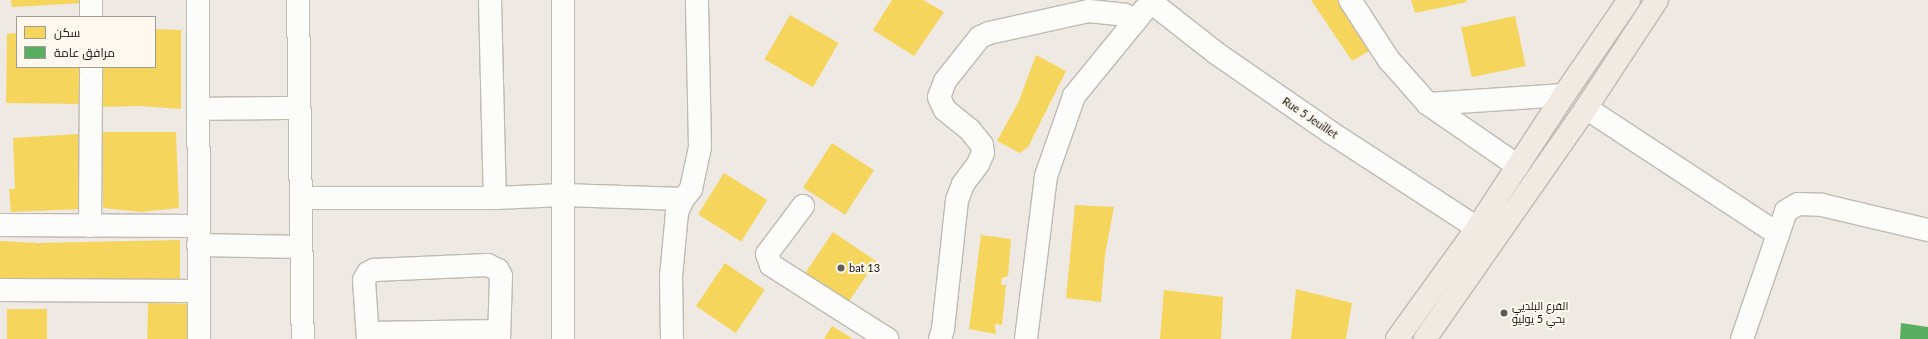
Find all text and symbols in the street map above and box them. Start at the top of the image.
legend [16,16,156,68]
text: سكن [54,25,80,40]
text: مرافق عامة [54,45,115,60]
street label: Rue 5 Jeuillet [1280,94,1340,142]
place label: bat 13 [849,261,880,275]
marker: bat 13 [836,263,846,273]
place label: الفرع البلديي بحي 5 يوليو [1512,300,1568,326]
marker: الفرع البلديي بحي 5 يوليو [1499,308,1509,318]

